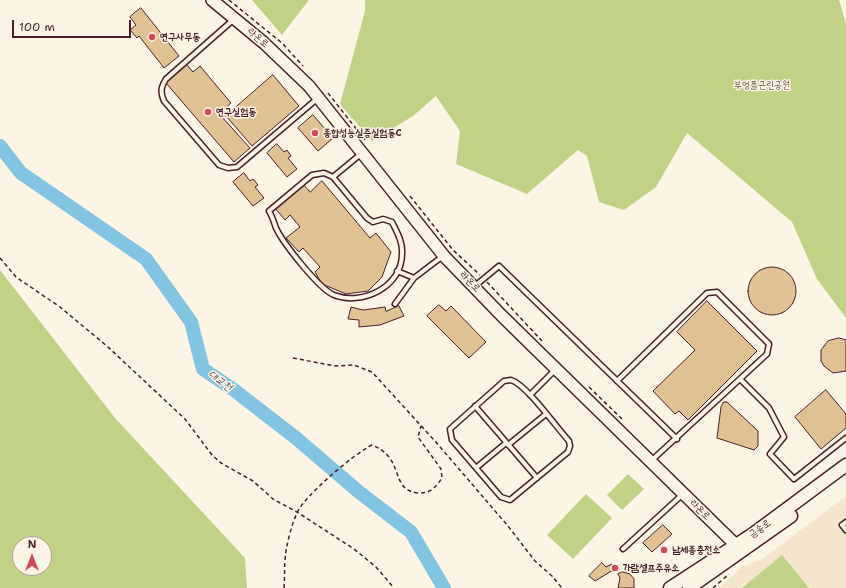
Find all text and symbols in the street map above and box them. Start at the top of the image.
scale bar [14,12,133,38]
text: 100 m [19,19,55,35]
street label: 라온로 [245,26,271,50]
place label: 연구사무동 [160,31,200,43]
marker: 연구사무동 [147,32,157,42]
park label: 부엉뜰근린공원 [734,79,790,91]
place label: 연구실험동 [216,106,256,118]
marker: 연구실험동 [203,107,213,117]
place label: 종합성능실증실험동C [323,127,402,139]
marker: 종합성능실증실험동C [310,128,320,138]
street label: 라온로 [457,269,483,295]
water label: 대교천 [205,368,235,394]
street label: 라온로 [687,497,713,523]
street label: 금송로 [747,517,773,541]
north arrow [12,536,52,576]
text: N [28,537,36,552]
place label: 남세종충전소 [672,544,720,556]
marker: 남세종충전소 [659,545,669,555]
place label: 가람셀프주유소 [623,562,679,574]
marker: 가람셀프주유소 [610,563,620,573]

